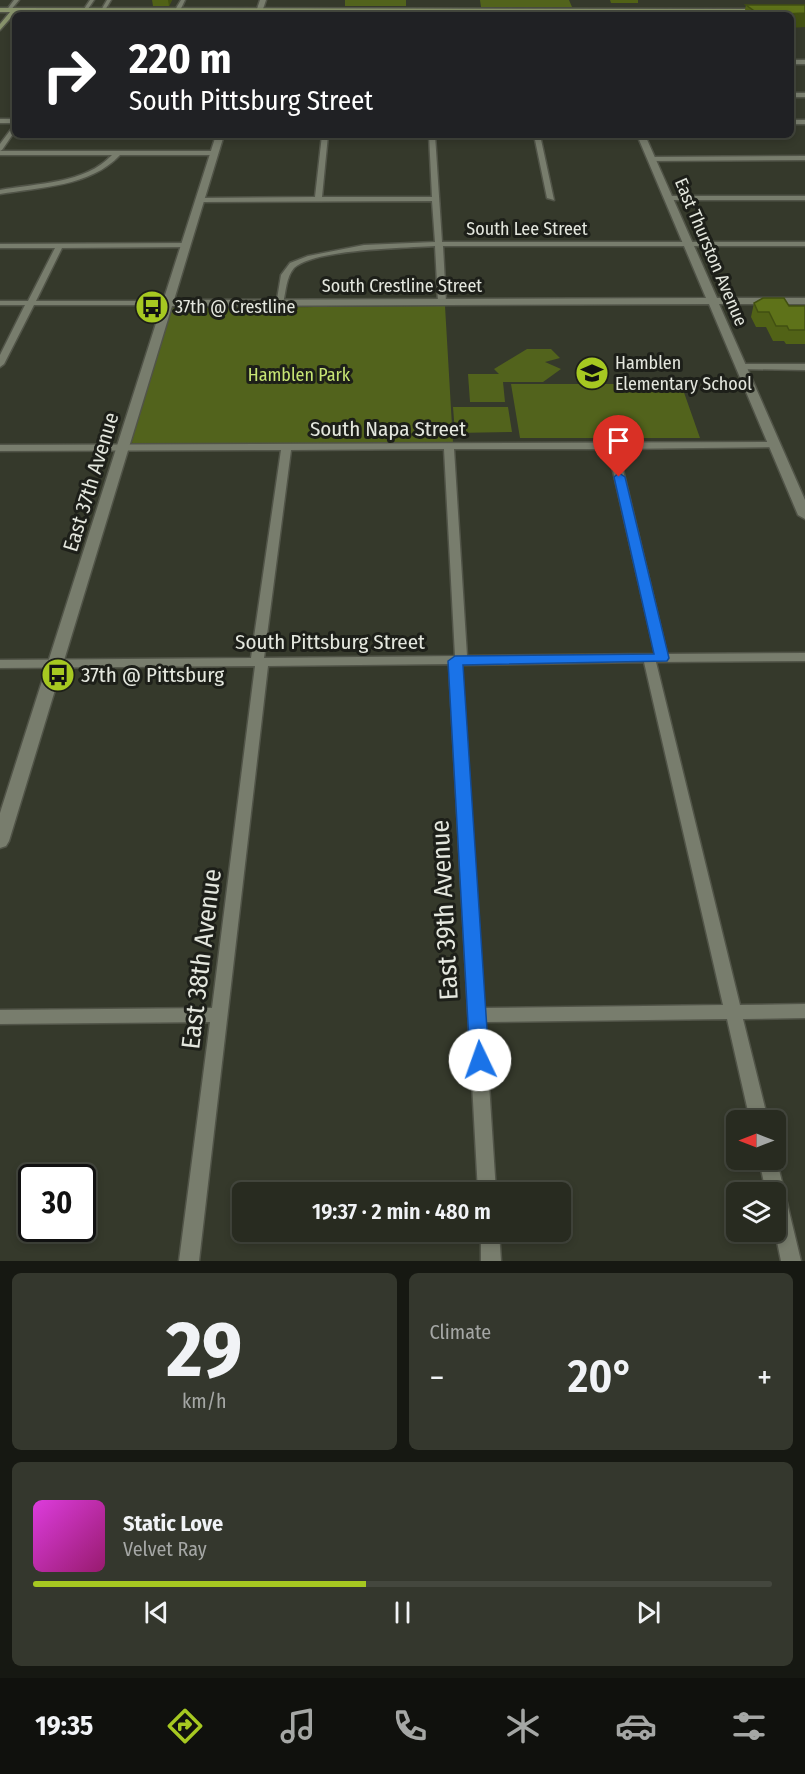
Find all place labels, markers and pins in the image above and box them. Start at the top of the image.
bus stop icon: 37th @ Crestline [134,289,170,325]
place label: 37th @ Crestline [175,296,295,318]
place label: Hamblen Elementary School [615,352,752,395]
school or university icon: Hamblen Elementary School [574,355,610,391]
pin [593,415,644,477]
bus stop icon: 37th @ Pittsburg [40,657,76,693]
place label: 37th @ Pittsburg [81,662,224,688]

